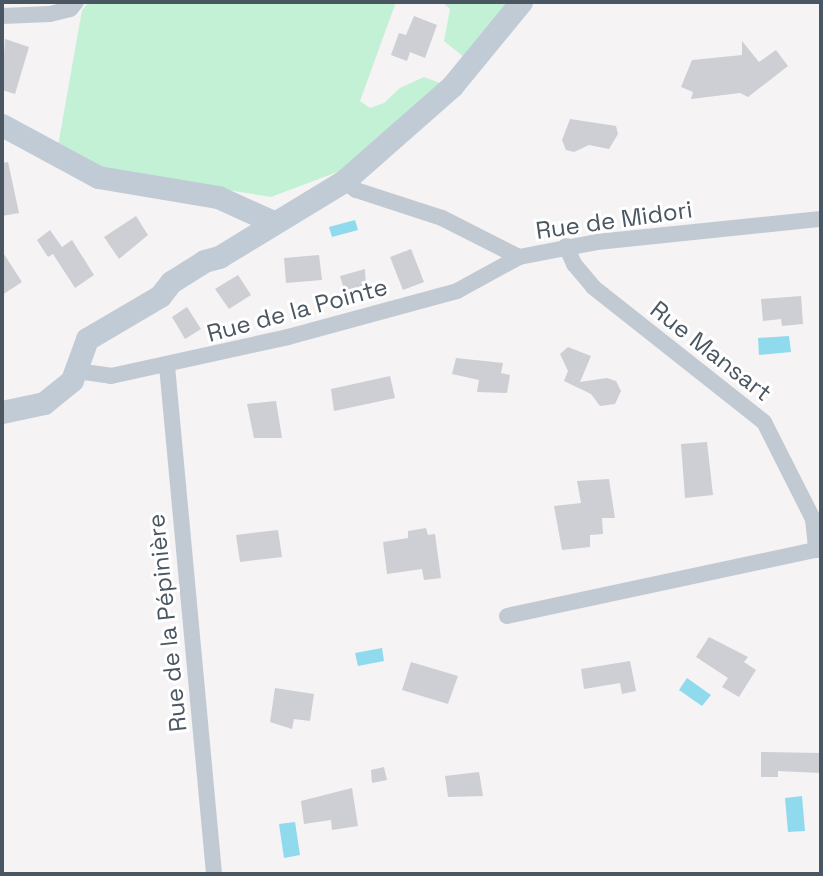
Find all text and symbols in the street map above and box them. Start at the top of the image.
street label: Rue de Midori [534,195,694,245]
street label: Rue de la Pointe [204,272,390,348]
street label: Rue Mansart [645,295,777,407]
street label: Rue de la Pépinière [141,513,193,733]

